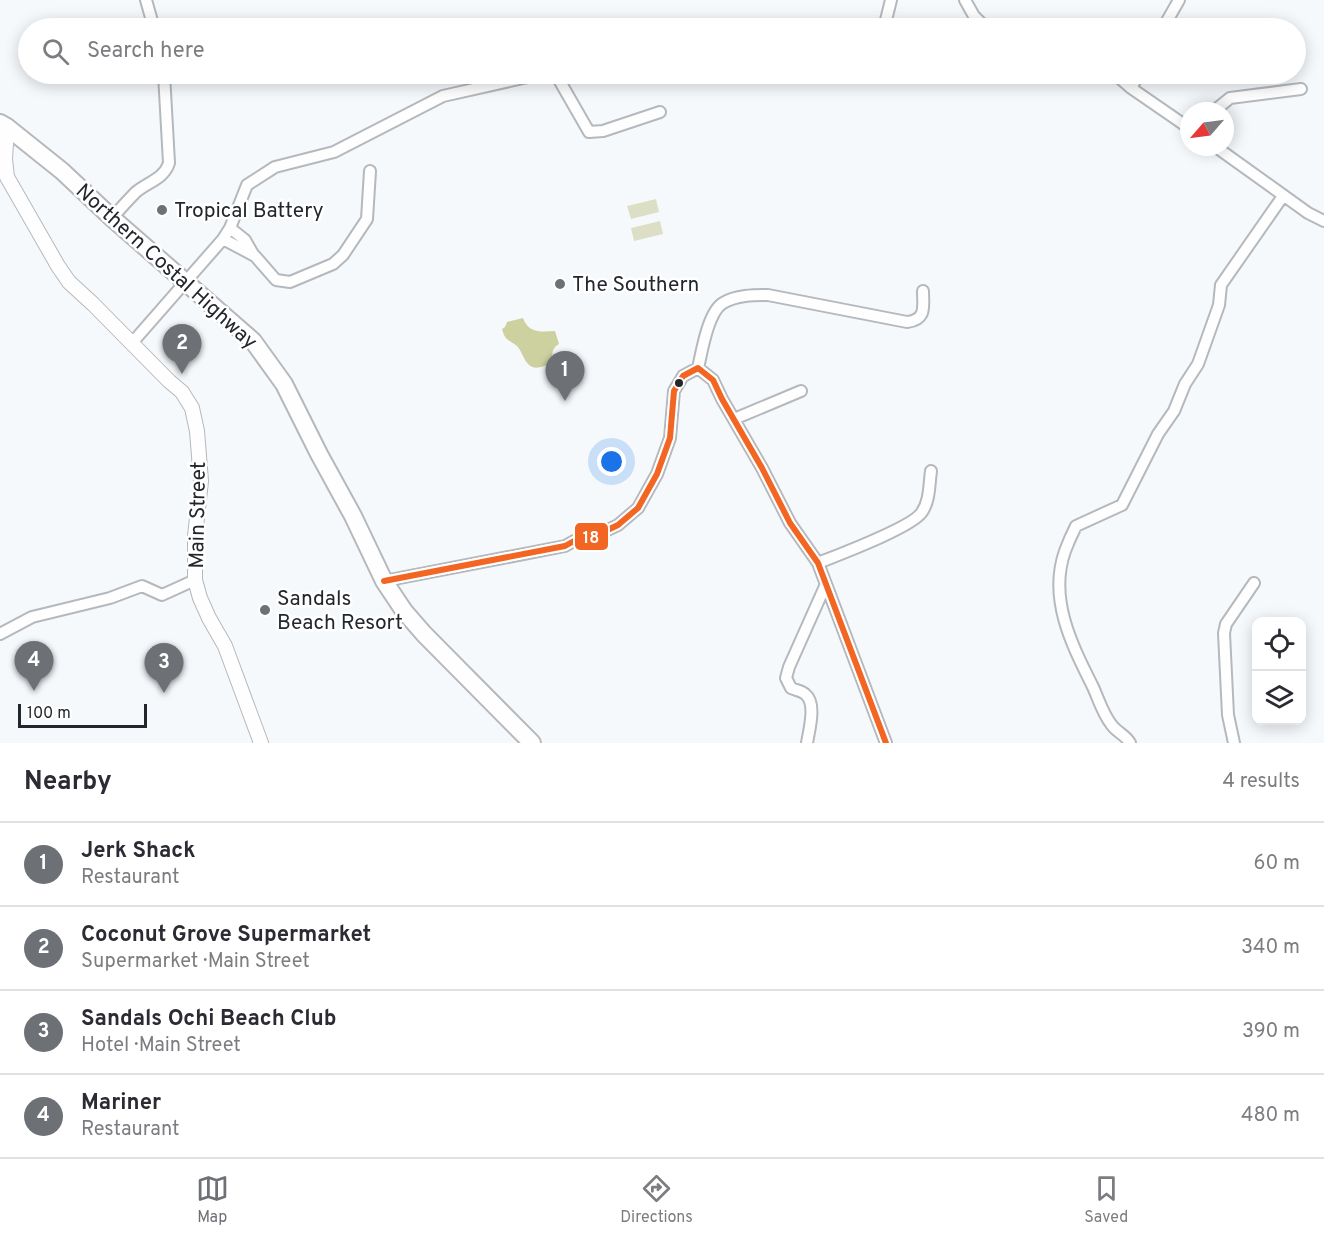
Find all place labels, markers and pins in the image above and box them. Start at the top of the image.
place label: Tropical Battery [174,198,324,225]
marker: Tropical Battery [155,203,169,217]
place label: The Southern [572,272,699,299]
marker: The Southern [553,277,567,291]
pin: 2 [162,324,201,374]
pin: 1 [546,352,584,401]
unlabelled marker [673,377,685,389]
place label: Sandals Beach Resort [277,586,403,637]
marker: Sandals Beach Resort [258,603,272,617]
pin: 4 [15,642,54,691]
pin: 3 [144,644,184,693]

